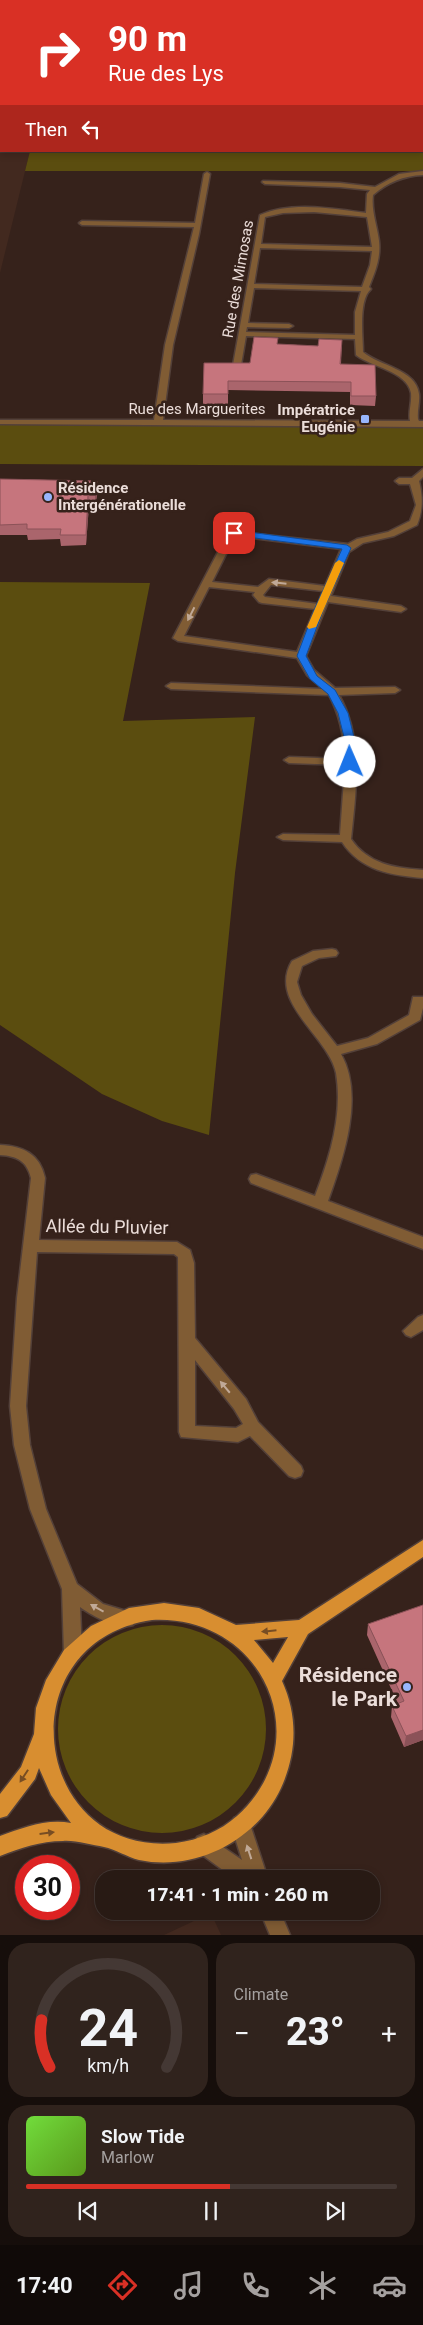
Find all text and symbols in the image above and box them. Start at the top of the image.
text: 90 m [108,19,187,60]
icon: right [25,20,90,85]
text: Rue des Lys [108,61,224,86]
icon: left [77,115,105,143]
text: Then [25,118,67,141]
street label: Rue des Mimosas [219,219,257,339]
street label: Rue des Marguerites [128,400,266,418]
place label: Impératrice Eugénie [277,401,355,436]
marker: Impératrice Eugénie [359,413,371,425]
place label: Résidence Intergénérationelle [58,479,186,514]
marker: Résidence Intergénérationelle [42,491,54,503]
pin [213,512,255,554]
icon: arrive [220,519,248,547]
one-way arrow [271,579,287,587]
one-way arrow [187,606,195,621]
position arrow [323,735,375,787]
street label: Allée du Pluvier [45,1215,169,1238]
one-way arrow [220,1381,231,1394]
one-way arrow [90,1604,105,1612]
one-way arrow [260,1627,276,1635]
place label: Résidence le Park [299,1663,398,1711]
marker: Résidence le Park [401,1681,413,1693]
one-way arrow [20,1770,29,1783]
one-way arrow [39,1829,55,1837]
one-way arrow [245,1844,252,1859]
speed limit sign: 30 [15,1855,80,1920]
text: 17:41 · 1 min · 260 m [146,1883,329,1906]
text: Climate [234,1985,288,2004]
text: 24 [78,1998,138,2059]
text: 23° [286,2010,345,2054]
text: − [234,2017,250,2050]
text: + [381,2017,397,2050]
text: km/h [87,2055,129,2076]
text: Slow Tide [101,2125,184,2148]
text: Marlow [101,2148,154,2167]
icon: previous [74,2197,102,2225]
icon: pause [197,2197,225,2225]
icon: next [321,2197,349,2225]
icon: directions [105,2268,140,2303]
icon: music [171,2268,206,2303]
icon: phone [238,2268,273,2303]
icon: climate [305,2268,340,2303]
icon: car [372,2268,407,2303]
text: 17:40 [16,2273,73,2298]

